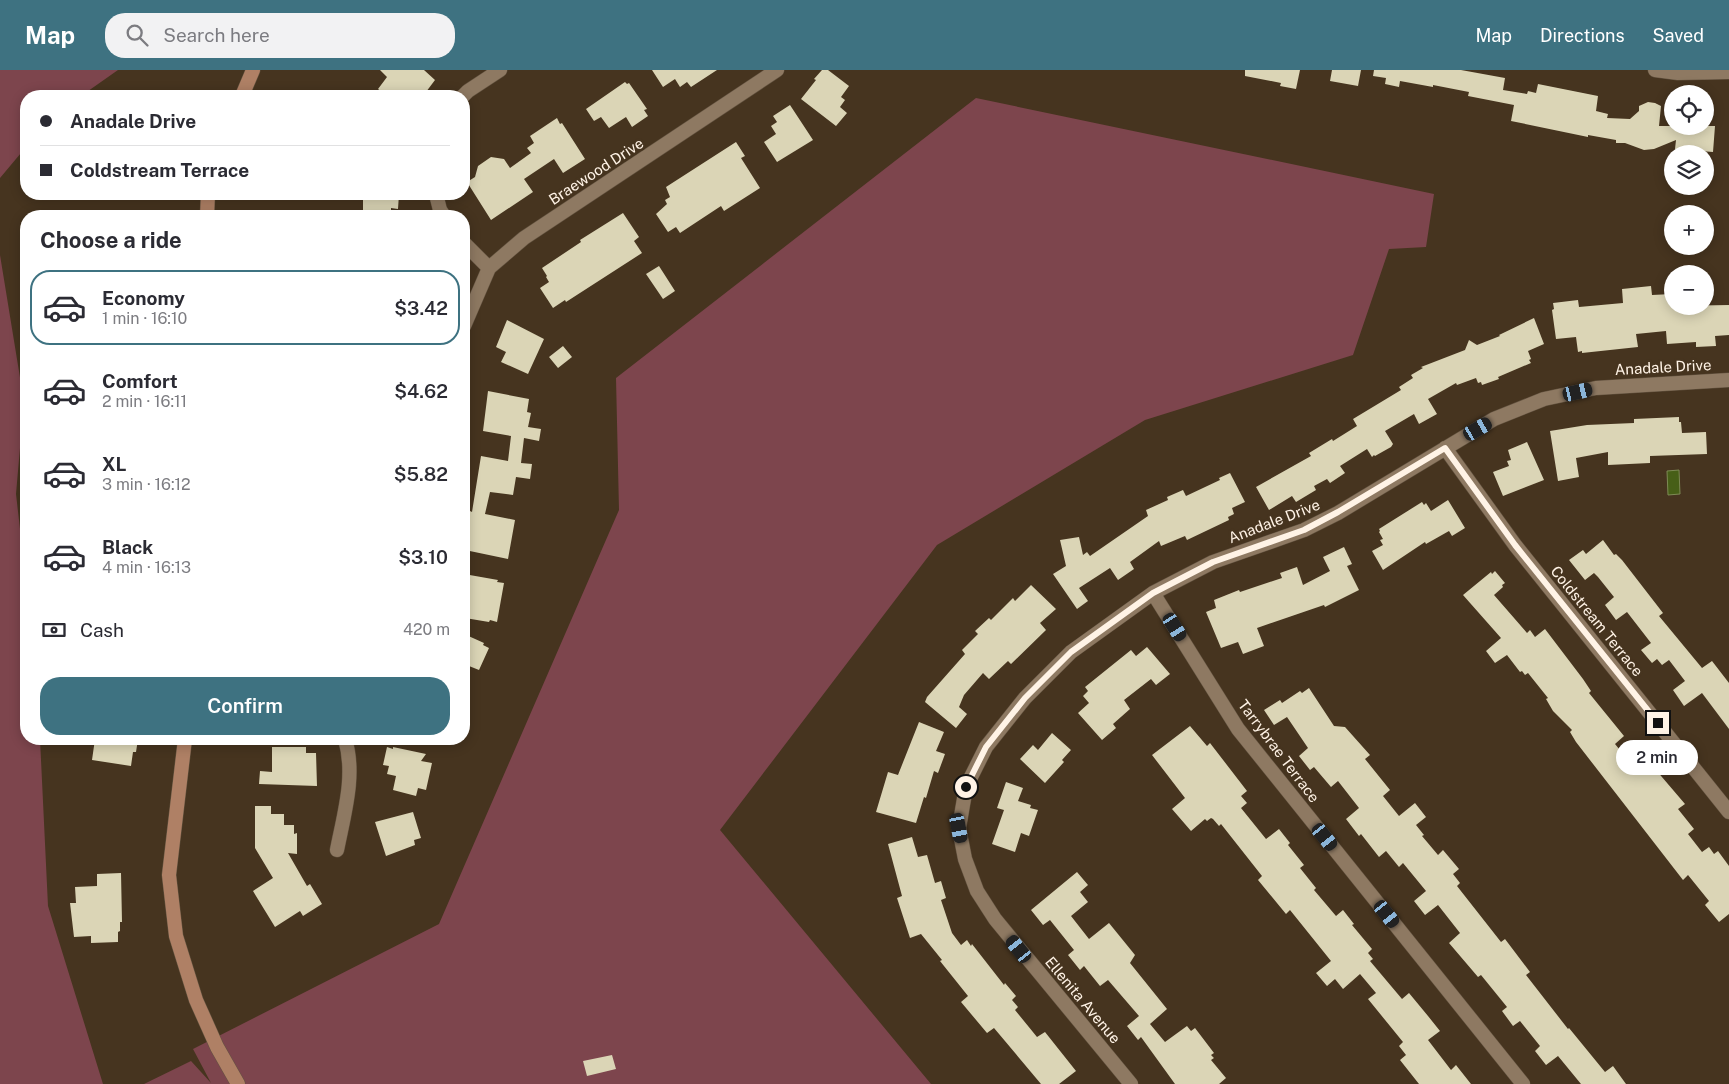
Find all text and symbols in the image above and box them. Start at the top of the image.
search box [105,13,455,58]
text: Map [25,21,75,49]
icon: search [123,21,151,49]
text: Search here [163,24,270,46]
text: Map [1475,25,1512,46]
text: Directions [1540,25,1625,46]
text: Saved [1653,25,1704,46]
map controls [1664,85,1714,315]
button: locate [1664,85,1714,135]
text: Anadale Drive [70,110,196,132]
street label: Braewood Drive [546,134,646,208]
button: layers [1664,145,1714,195]
text: Coldstream Terrace [70,159,249,181]
button: + [1664,205,1714,255]
text: Choose a ride [40,227,182,253]
button: − [1664,265,1714,315]
icon: car [42,285,87,330]
text: Economy [102,287,185,309]
text: $3.42 [394,297,448,319]
text: 1 min · 16:10 [102,309,187,328]
street label: Anadale Drive [1614,356,1712,378]
icon: car [42,368,87,413]
text: Comfort [102,370,178,392]
text: $4.62 [394,380,448,402]
car [1561,381,1594,403]
text: 2 min · 16:11 [102,392,187,411]
car [1461,415,1494,443]
icon: car [42,451,87,496]
text: XL [102,453,127,475]
text: $5.82 [394,463,448,485]
text: 3 min · 16:12 [102,475,191,494]
street label: Anadale Drive [1226,496,1322,546]
icon: car [42,534,87,579]
text: Black [102,536,153,558]
text: $3.10 [398,546,448,568]
text: 4 min · 16:13 [102,558,191,577]
street label: Coldstream Terrace [1547,562,1647,680]
car [1160,610,1189,644]
icon: cash [40,616,68,644]
text: Cash [80,619,124,641]
text: 420 m [403,620,450,639]
button: Confirm [40,677,450,735]
street label: Tarrybrae Terrace [1235,696,1323,806]
route end [1647,712,1669,734]
callout: 2 min [1617,740,1699,776]
text: 2 min [1636,748,1678,767]
route start [955,776,977,798]
car [948,812,969,844]
car [1309,821,1340,853]
car [1371,898,1402,930]
car [1003,933,1034,965]
street label: Ellenita Avenue [1042,953,1124,1047]

